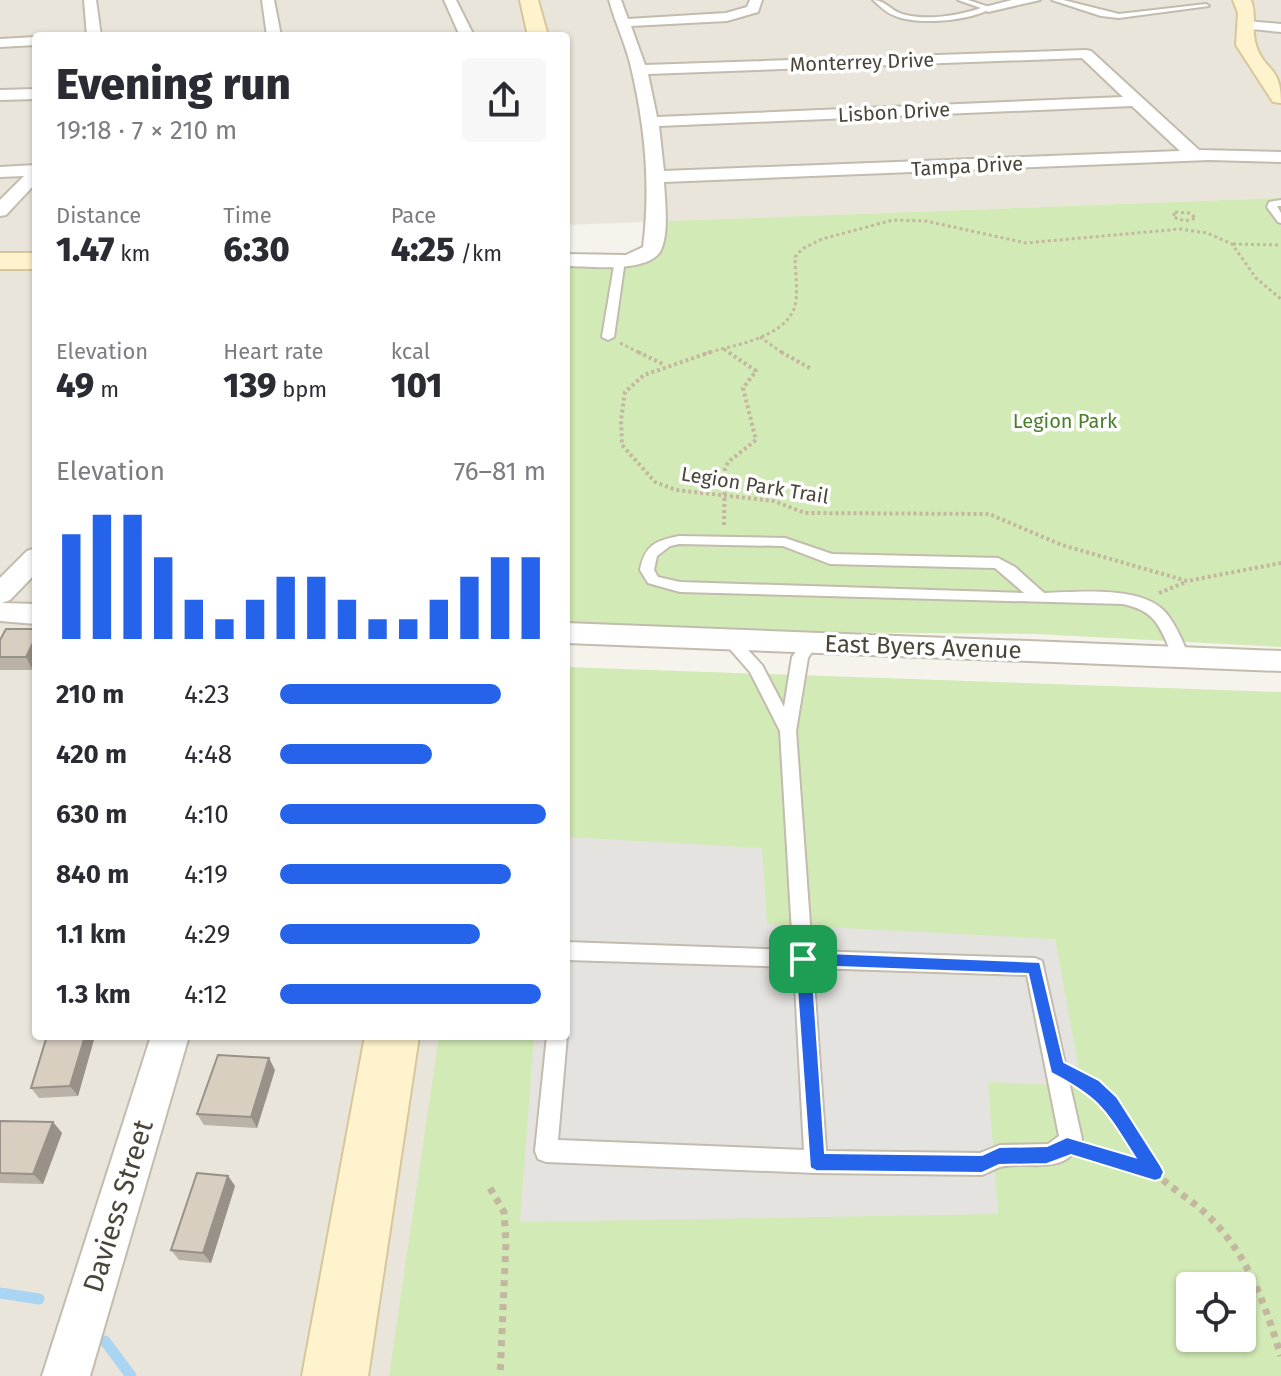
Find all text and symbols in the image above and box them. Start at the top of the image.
street label: Monterrey Drive [789,47,935,77]
text: Evening run [56,58,291,111]
button: share [462,58,546,142]
street label: Lisbon Drive [837,97,951,127]
text: 19:18 · 7 × 210 m [56,115,237,146]
street label: Tampa Drive [910,151,1024,181]
text: Distance [56,202,141,229]
text: Time [223,202,272,229]
text: Pace [391,202,436,229]
text: 1.47 [56,229,114,270]
text: 6:30 [223,229,290,270]
text: 4:25 [391,229,455,270]
text: km [114,240,150,267]
text: /km [455,240,502,267]
text: Elevation [56,338,148,365]
text: Heart rate [223,338,324,365]
text: kcal [391,338,430,365]
text: 49 [56,365,94,406]
text: 139 [223,365,276,406]
text: 101 [391,365,442,406]
text: m [94,376,119,403]
text: bpm [276,376,327,403]
park label: Legion Park [1013,409,1118,433]
text: Elevation [56,456,165,487]
text: 76–81 m [454,456,546,487]
street label: Legion Park Trail [680,462,831,509]
street label: East Byers Avenue [824,630,1022,664]
text: 210 m [56,679,124,710]
text: 4:23 [184,679,230,710]
text: 420 m [56,739,127,770]
text: 4:48 [184,739,232,770]
text: 630 m [56,799,127,830]
text: 4:10 [184,799,229,830]
text: 840 m [56,859,129,890]
text: 4:19 [184,859,228,890]
text: 1.1 km [56,919,126,950]
text: 4:29 [184,919,230,950]
pin [769,925,837,993]
icon: arrive [781,937,825,981]
text: 1.3 km [56,979,131,1010]
text: 4:12 [184,979,227,1010]
street label: Daviess Street [76,1115,160,1296]
map controls [1176,1272,1256,1352]
button: locate [1176,1272,1256,1352]

